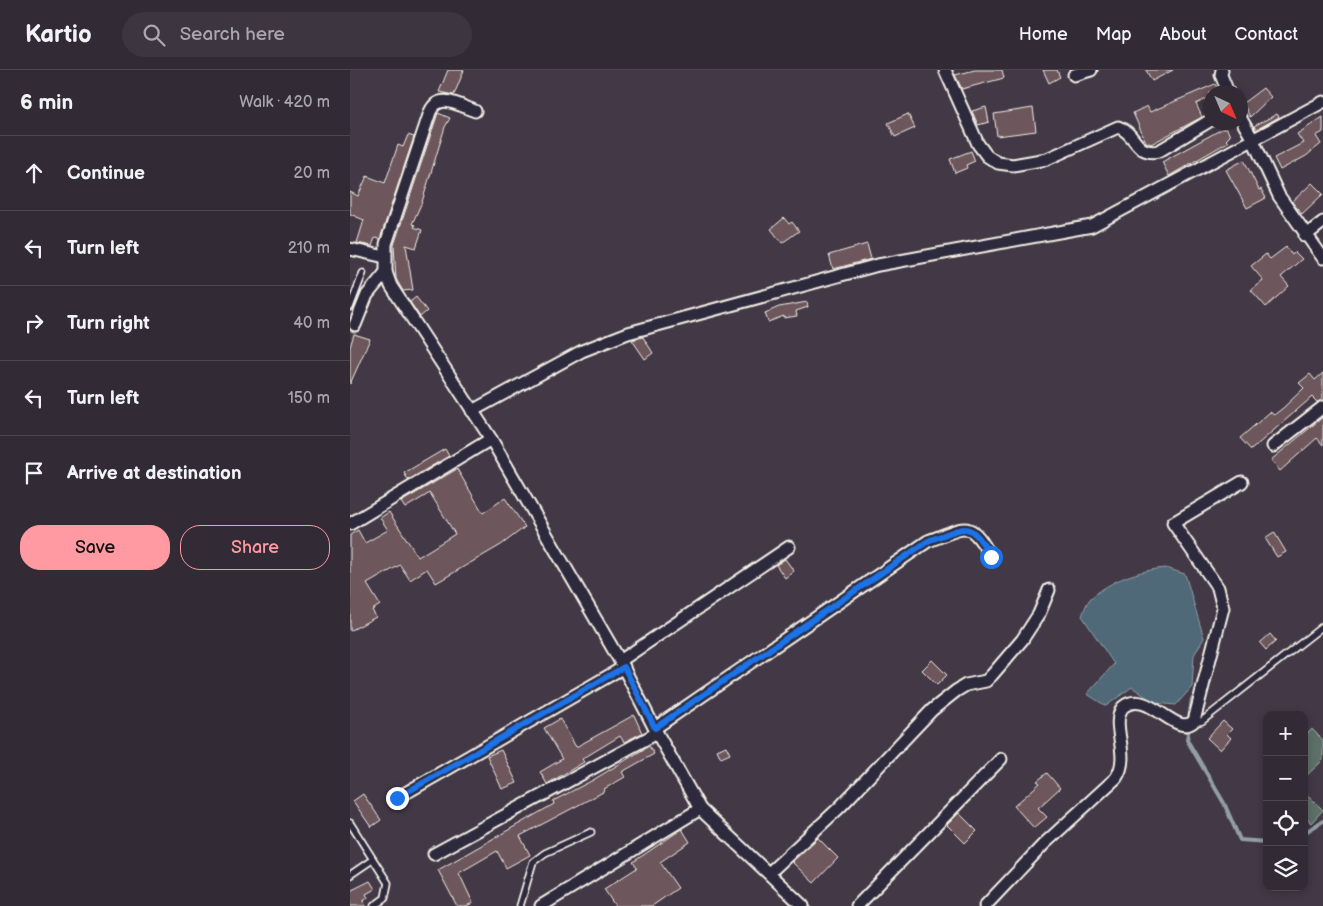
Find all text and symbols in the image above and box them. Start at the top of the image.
search box [122,12,472,57]
text: Kartio [25,20,92,49]
icon: search [140,21,168,49]
text: Search here [180,23,285,46]
text: Home [1019,24,1068,45]
text: Map [1096,24,1132,45]
text: About [1160,24,1207,45]
text: Contact [1235,24,1298,45]
north arrow [1203,85,1248,130]
text: 6 min [20,90,73,115]
text: Walk · 420 m [239,93,330,112]
icon: ahead [20,159,48,187]
text: Continue [67,162,145,185]
text: 20 m [294,164,330,183]
icon: left [20,234,48,262]
text: Turn left [67,237,139,260]
text: 210 m [288,239,330,258]
icon: right [20,309,48,337]
text: Turn right [67,312,150,335]
text: 40 m [293,314,330,333]
icon: left [20,384,48,412]
text: Turn left [67,387,139,410]
text: 150 m [288,389,330,408]
icon: arrive [20,459,48,487]
text: Arrive at destination [67,462,242,485]
button: Save [20,525,170,570]
button: Share [180,525,330,570]
route start [980,546,1003,569]
map controls [1263,711,1308,891]
button: + [1263,711,1308,756]
button: − [1263,756,1308,801]
route end [386,787,409,810]
button: locate [1263,801,1308,846]
button: layers [1263,846,1308,891]

